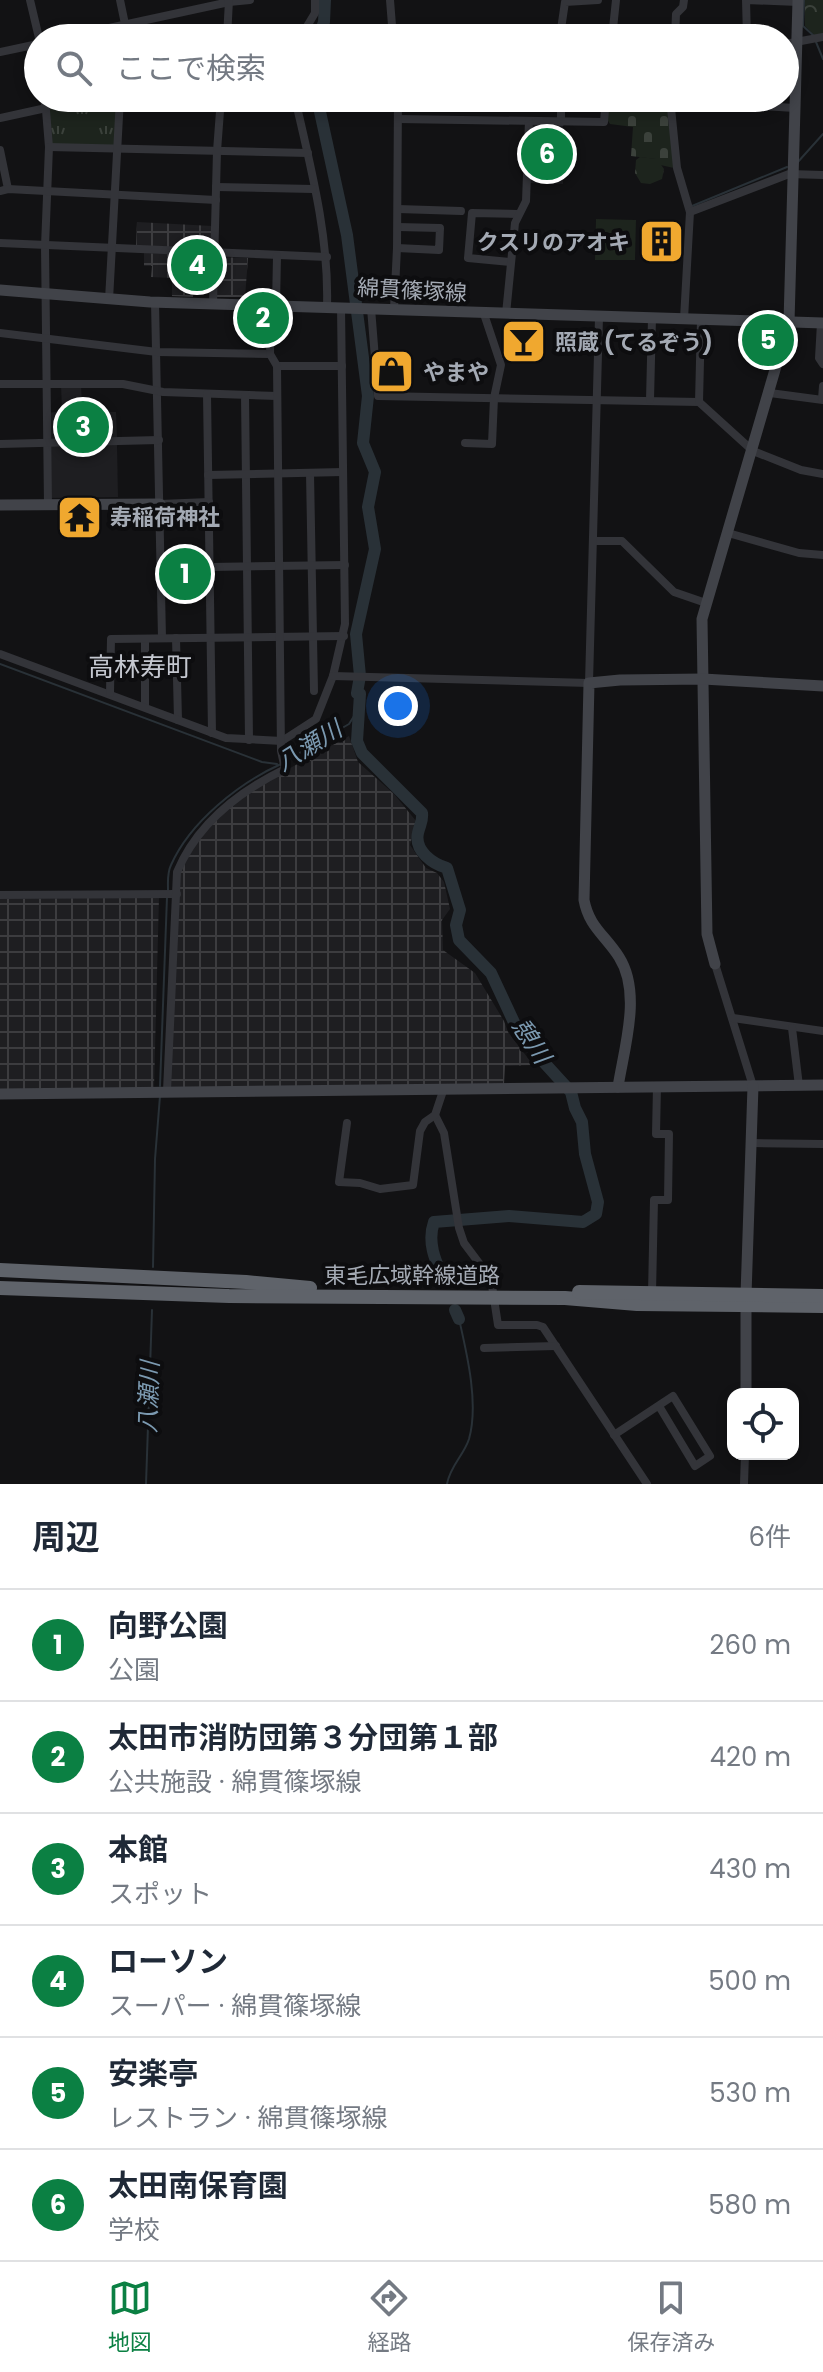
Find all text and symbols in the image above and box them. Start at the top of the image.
search box [24,24,799,112]
icon: search [52,46,96,90]
text: ここで検索 [116,47,266,90]
pin: 6 [521,124,573,184]
building icon: クスリのアオキ [637,218,685,266]
place label: クスリのアオキ [477,227,630,258]
pin: 4 [171,235,223,295]
street label: 綿貫篠塚線 [356,272,468,309]
pin: 2 [237,288,289,348]
pin: 5 [742,310,794,370]
bar icon: 照蔵 (てるぞう) [500,318,548,366]
place label: 照蔵 (てるぞう) [555,327,713,358]
shop icon: やまや [368,348,416,396]
place label: やまや [423,357,489,388]
pin: 3 [57,397,109,457]
temple icon: 寿稲荷神社 [55,493,103,541]
place label: 寿稲荷神社 [110,502,220,533]
pin: 1 [159,544,211,604]
district label: 高林寿町 [88,649,192,685]
your location [378,686,418,726]
water label: 八瀬川 [269,711,351,779]
water label: 憩川 [504,1012,560,1072]
street label: 東毛広域幹線道路 [324,1260,500,1291]
water label: 八瀬川 [131,1357,166,1434]
map controls [727,1388,799,1460]
button: locate [727,1388,799,1460]
text: 周辺 [32,1513,100,1561]
text: 6件 [748,1519,791,1555]
text: 向野公園 [108,1604,228,1647]
text: 1 [53,1627,63,1663]
text: 260 m [709,1627,791,1663]
text: 公園 [108,1652,160,1688]
text: 太田市消防団第３分団第１部 [108,1716,498,1759]
text: 2 [51,1739,65,1775]
text: 420 m [710,1739,791,1775]
text: 公共施設 · 綿貫篠塚線 [108,1764,361,1800]
text: 本館 [108,1828,168,1871]
text: 3 [50,1851,66,1887]
text: 430 m [709,1851,791,1887]
text: スポット [108,1876,212,1912]
text: ローソン [108,1940,228,1983]
text: 4 [49,1963,67,1999]
text: 500 m [708,1963,791,1999]
text: スーパー · 綿貫篠塚線 [108,1988,361,2024]
text: 安楽亭 [108,2052,198,2095]
text: 5 [50,2075,66,2111]
text: 530 m [709,2075,791,2111]
text: レストラン · 綿貫篠塚線 [108,2100,387,2136]
text: 太田南保育園 [108,2164,288,2207]
text: 6 [50,2187,66,2223]
text: 580 m [708,2187,791,2223]
text: 学校 [108,2212,160,2248]
tab: 地図 [108,2276,152,2359]
tab: 経路 [367,2276,411,2359]
tab: 保存済み [627,2276,715,2359]

